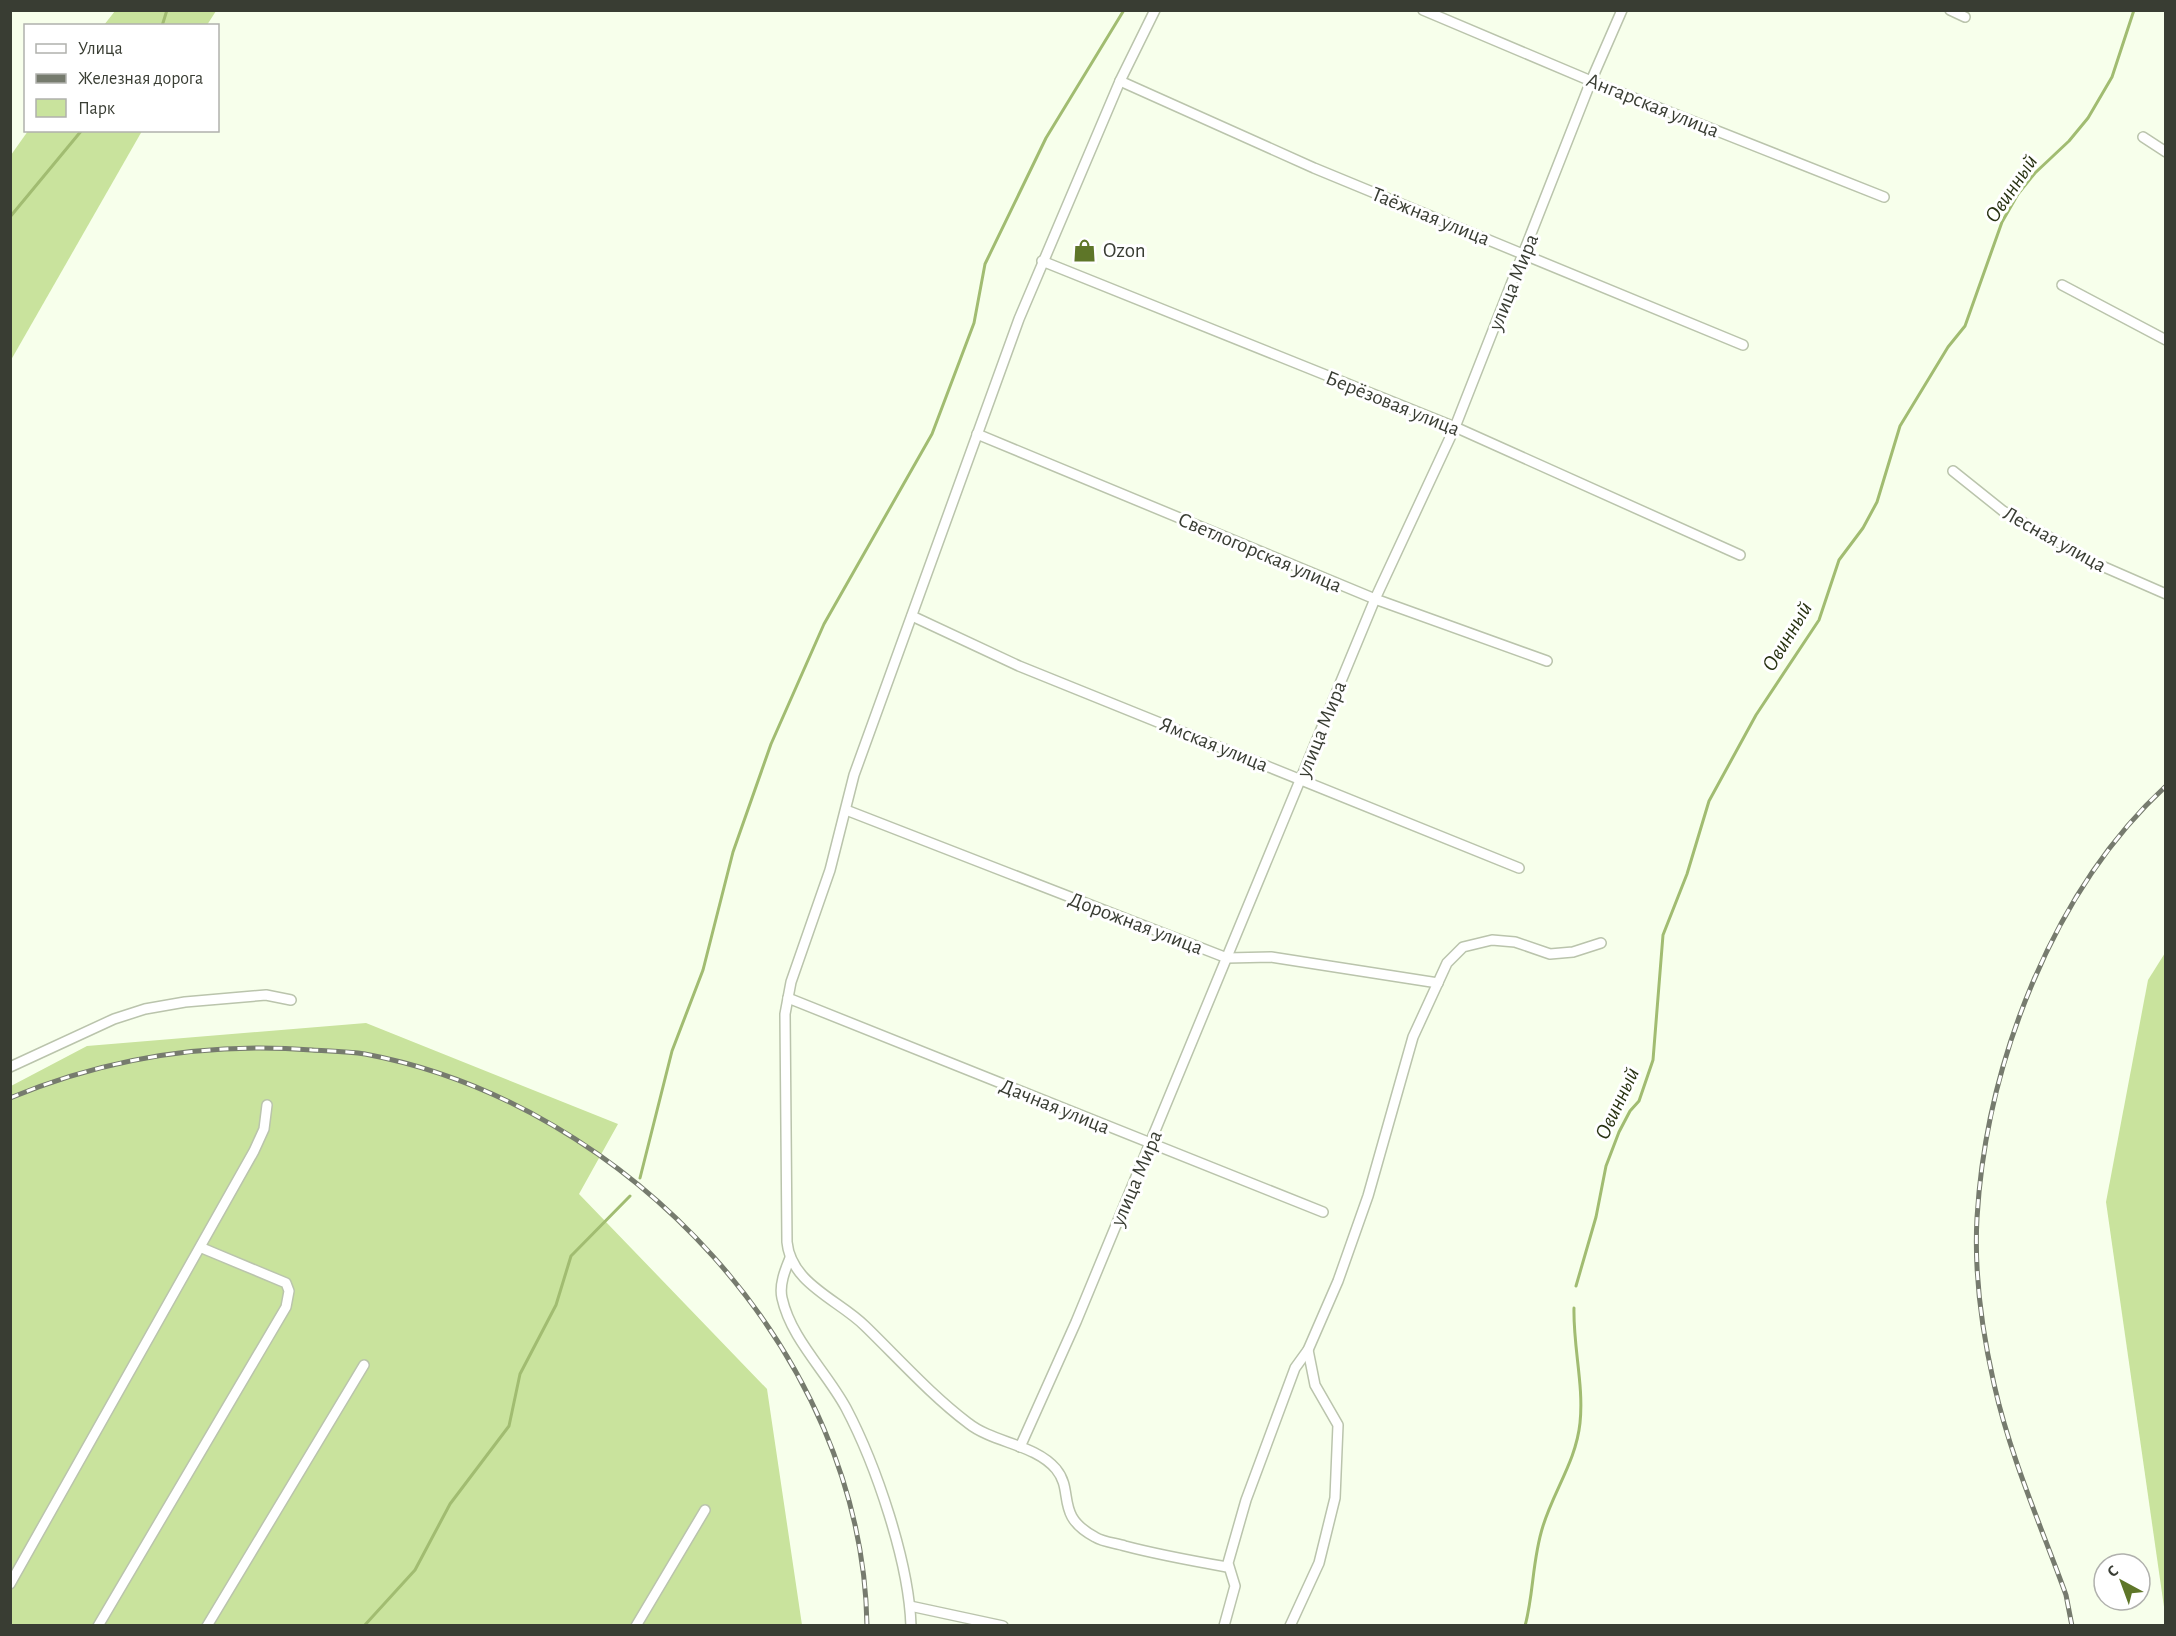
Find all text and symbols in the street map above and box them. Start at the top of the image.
legend [24,24,219,132]
text: Улица [78,40,123,58]
street label: Ангарская улица [1584,69,1722,142]
text: Железная дорога [78,70,203,88]
text: Парк [78,100,116,118]
water label: Овинный [1980,151,2041,227]
street label: Таёжная улица [1369,183,1493,250]
street label: улица Мира [1484,231,1542,334]
shop icon: Ozon [1072,237,1098,263]
place label: Ozon [1103,240,1146,261]
street label: Берёзовая улица [1323,367,1463,440]
street label: Лесная улица [2000,503,2110,576]
street label: Светлогорская улица [1175,509,1345,597]
water label: Овинный [1758,598,1816,675]
street label: улица Мира [1292,678,1350,781]
street label: Ямская улица [1157,713,1271,776]
street label: Дорожная улица [1066,888,1206,959]
water label: Овинный [1591,1064,1643,1143]
street label: Дачная улица [997,1075,1113,1138]
street label: улица Мира [1107,1127,1166,1230]
north arrow [2092,1552,2152,1612]
text: С [2104,1562,2122,1580]

